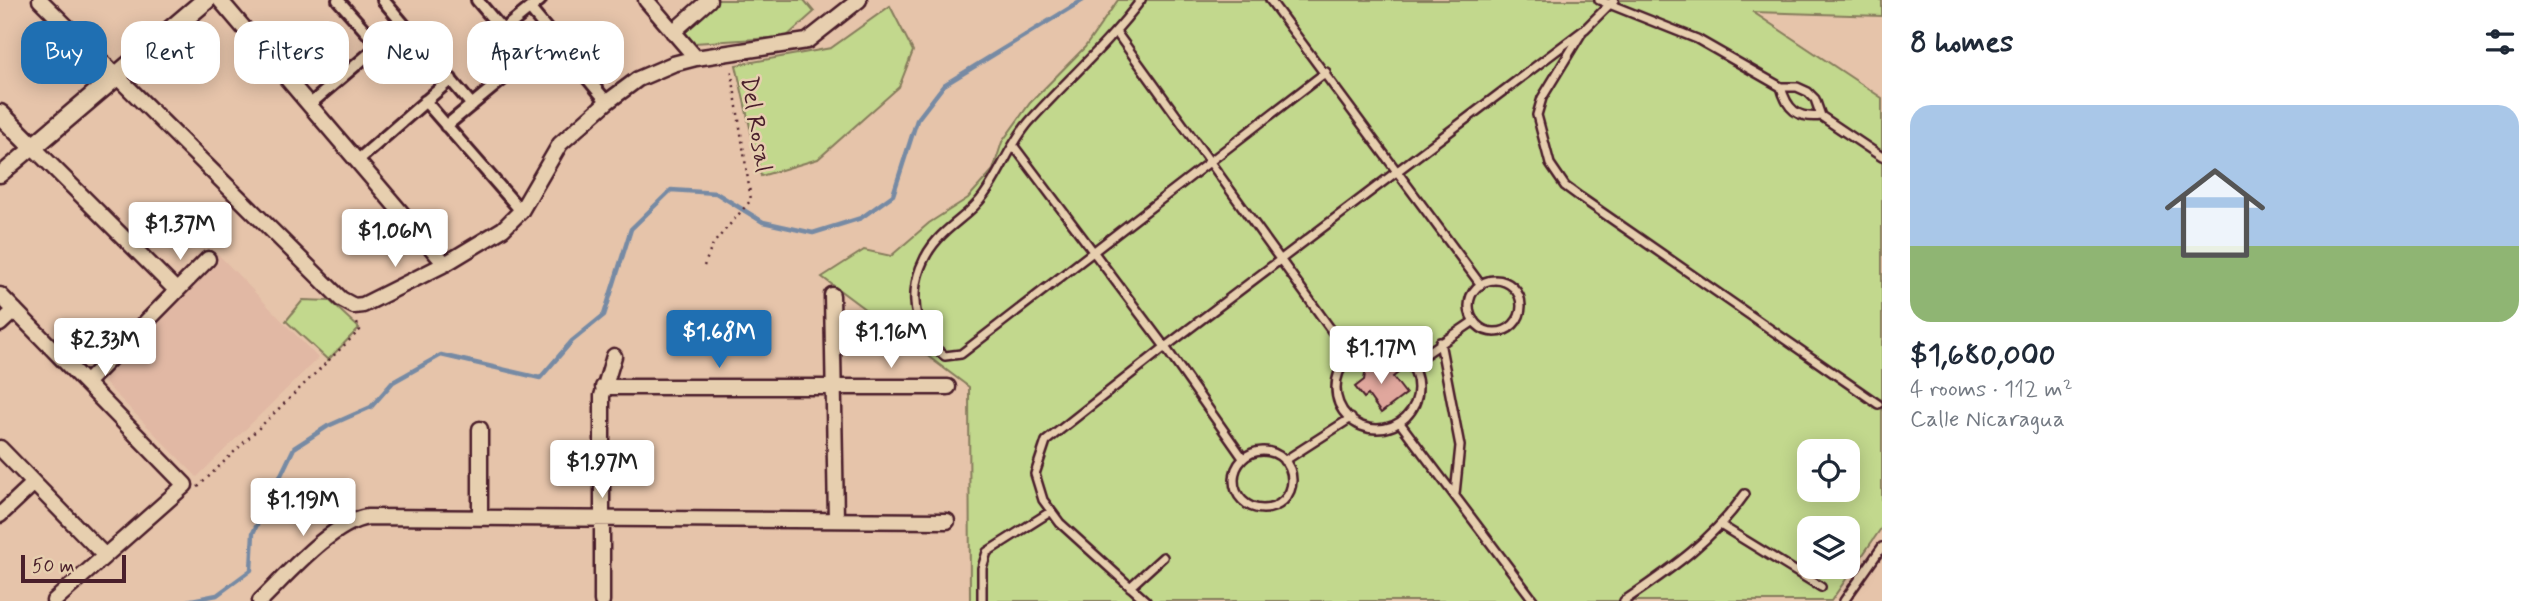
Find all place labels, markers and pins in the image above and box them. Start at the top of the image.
pin: $1.37M [123,202,237,262]
pin: $1.06M [338,210,452,269]
pin: $1.68M [662,310,776,370]
pin: $1.16M [834,310,948,370]
pin: $2.33M [48,318,162,378]
pin: $1.17M [1324,326,1438,386]
pin: $1.97M [545,440,659,500]
pin: $1.19M [246,478,360,538]

